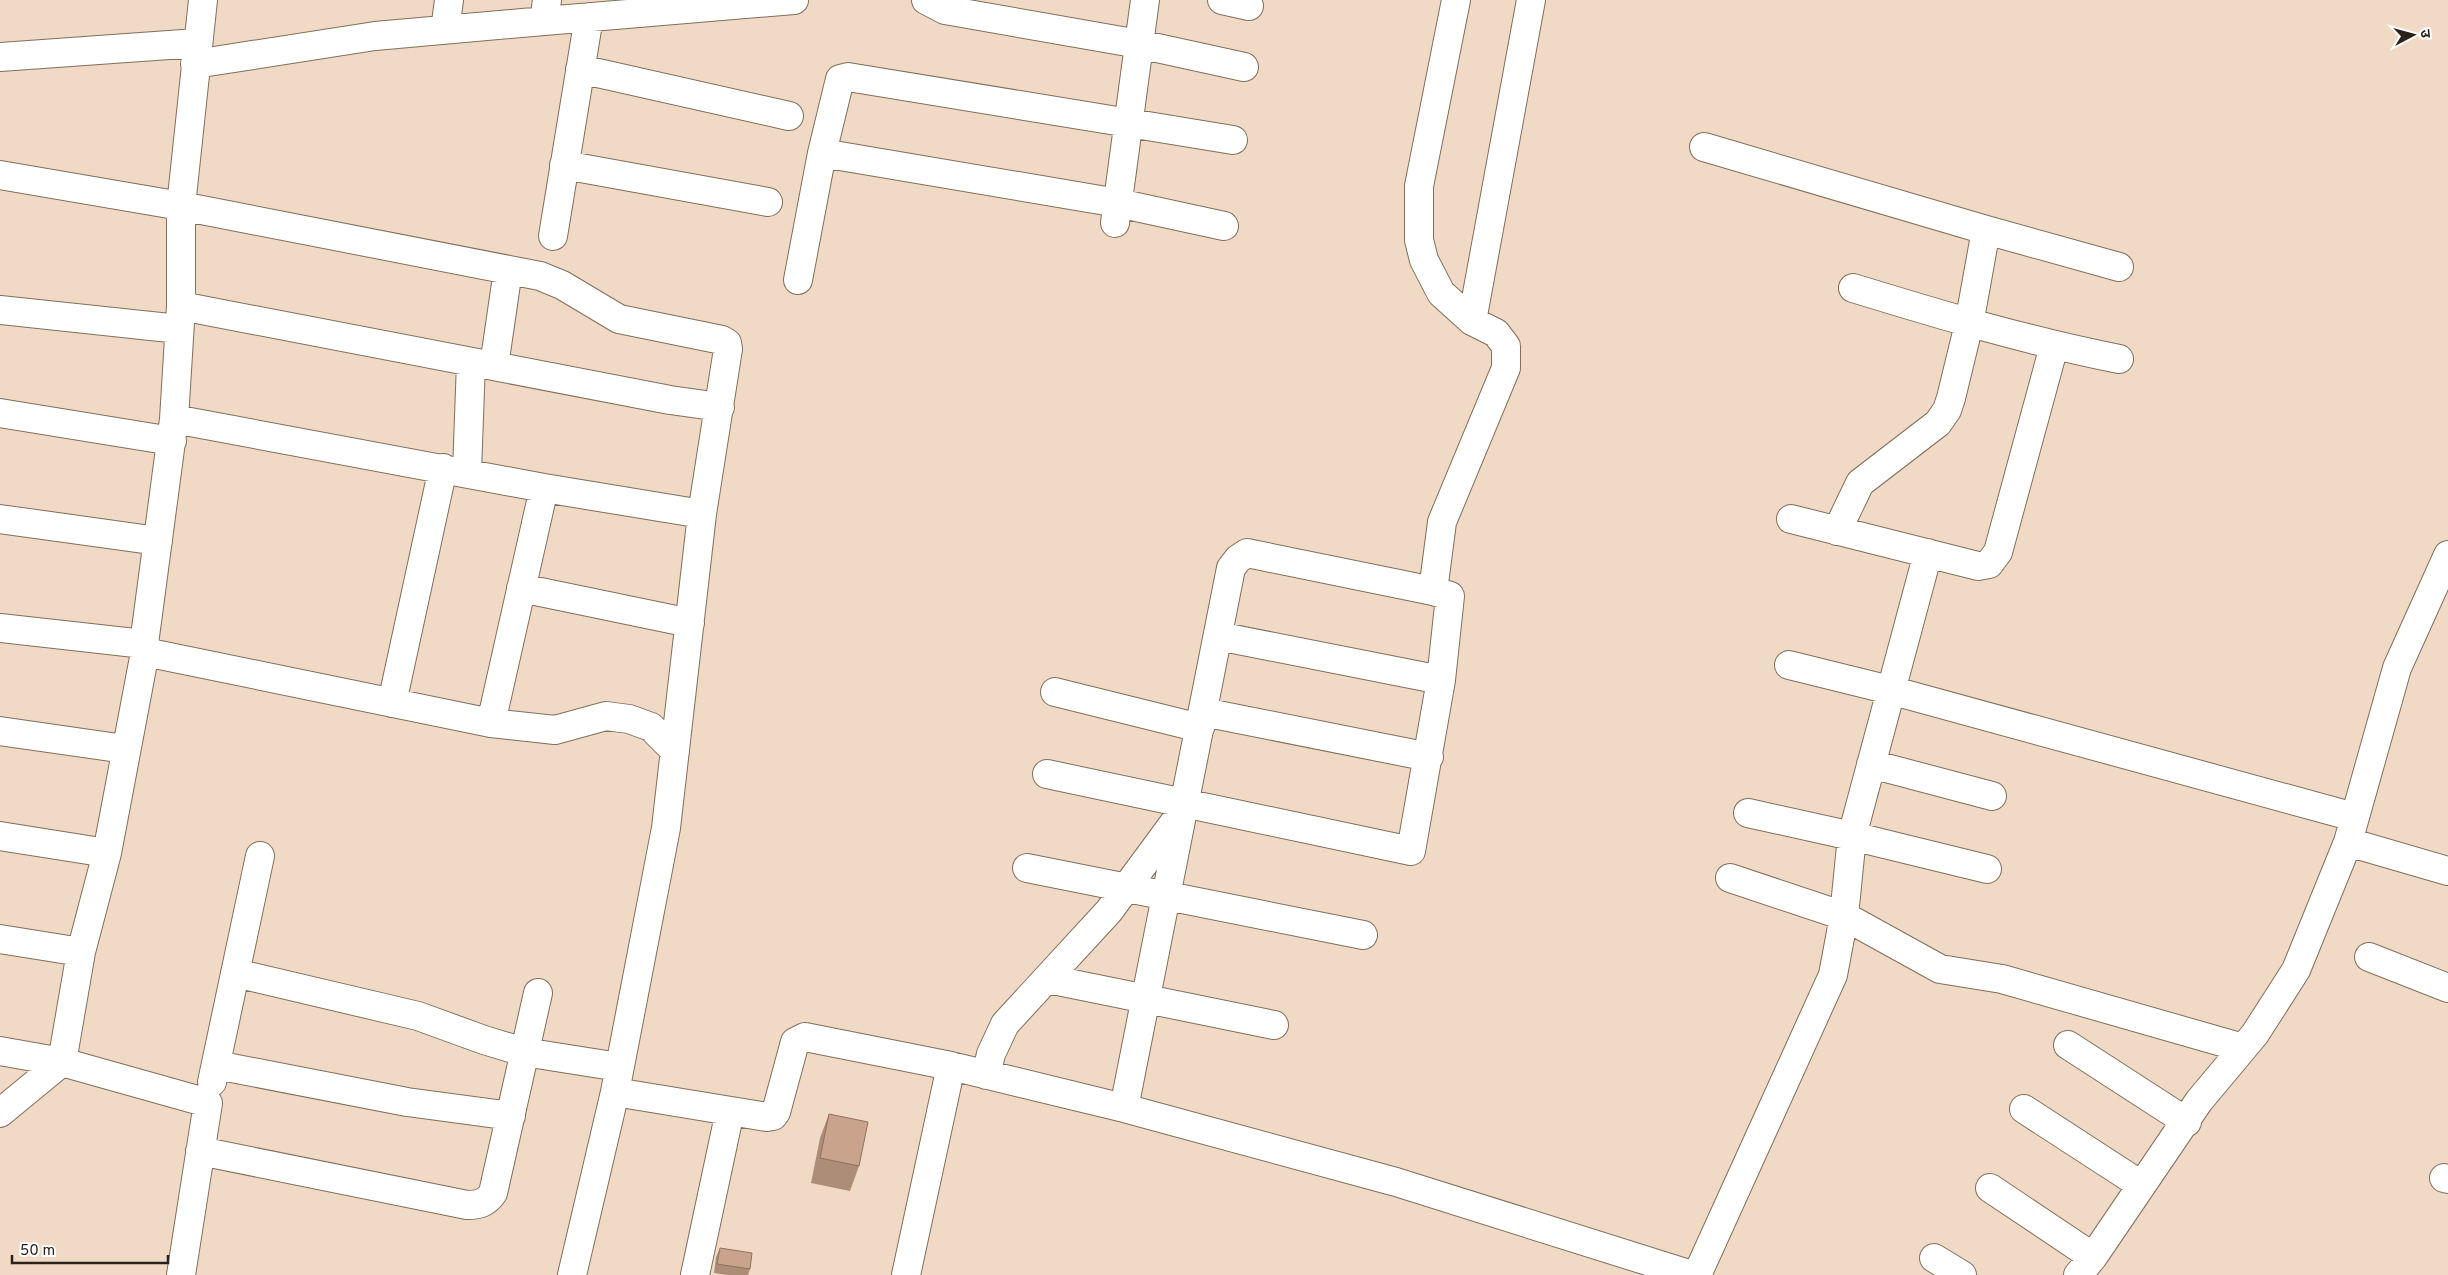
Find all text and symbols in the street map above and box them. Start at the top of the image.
north arrow [2388,10,2438,60]
text: उ [2416,29,2433,40]
scale bar [12,1232,169,1264]
text: 50 m [20,1242,55,1261]

